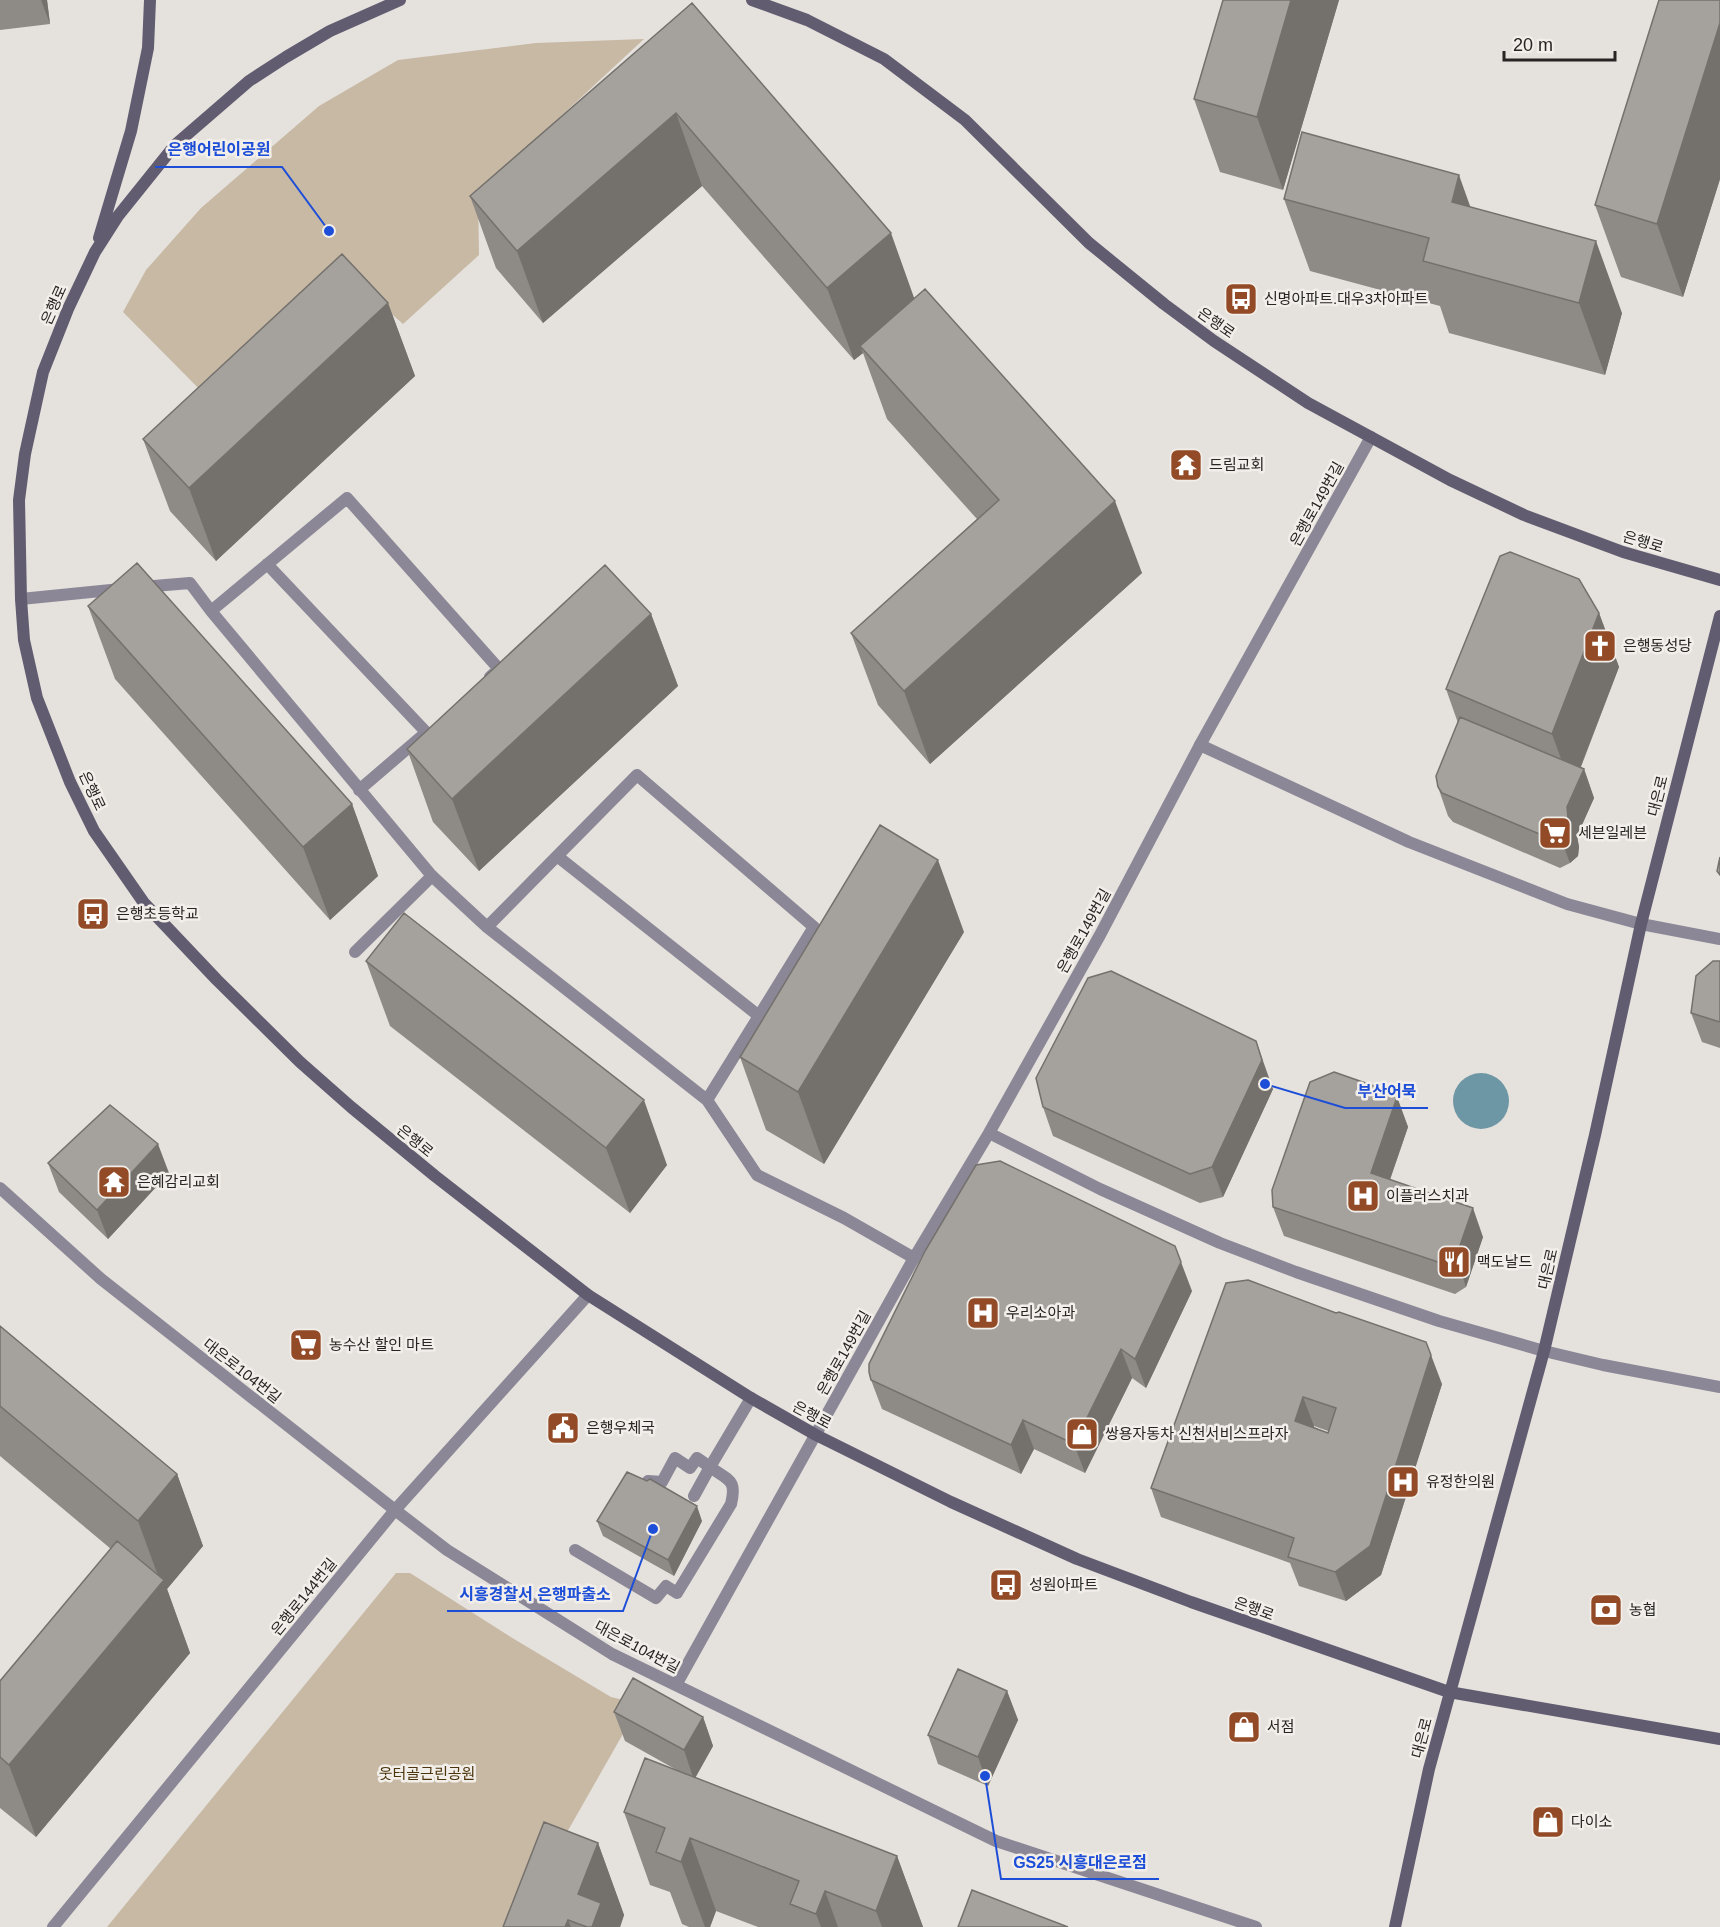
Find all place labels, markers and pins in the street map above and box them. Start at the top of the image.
callout: 은행어린이공원 [155,133,282,167]
bus stop icon: 신명아파트.대우3차아파트 [1223,281,1259,317]
place label: 신명아파트.대우3차아파트 [1264,290,1429,307]
temple icon: 드림교회 [1168,447,1204,483]
place label: 드림교회 [1209,456,1264,473]
church icon: 은행동성당 [1582,628,1618,664]
place label: 은행동성당 [1623,637,1692,654]
supermarket icon: 세븐일레븐 [1537,815,1573,851]
place label: 세븐일레븐 [1578,824,1647,841]
bus stop icon: 은행초등학교 [75,896,111,932]
place label: 은행초등학교 [116,905,199,922]
callout: 부산어묵 [1345,1074,1428,1108]
temple icon: 은혜감리교회 [96,1164,132,1200]
place label: 은혜감리교회 [137,1173,220,1190]
hospital icon: 이플러스치과 [1345,1178,1381,1214]
place label: 이플러스치과 [1386,1187,1469,1204]
restaurant icon: 맥도날드 [1436,1244,1472,1280]
place label: 맥도날드 [1477,1253,1532,1270]
hospital icon: 우리소아과 [965,1295,1001,1331]
place label: 우리소아과 [1006,1304,1075,1321]
supermarket icon: 농수산 할인 마트 [288,1327,324,1363]
place label: 농수산 할인 마트 [329,1336,434,1353]
public building icon: 은행우체국 [545,1410,581,1446]
shop icon: 쌍용자동차 신천서비스프라자 [1064,1416,1100,1452]
place label: 은행우체국 [586,1419,655,1436]
place label: 쌍용자동차 신천서비스프라자 [1105,1425,1289,1442]
hospital icon: 유정한의원 [1385,1464,1421,1500]
place label: 유정한의원 [1426,1473,1495,1490]
bus stop icon: 성원아파트 [988,1567,1024,1603]
place label: 성원아파트 [1029,1576,1098,1593]
callout: 시흥경찰서 은행파출소 [447,1577,623,1611]
bank icon: 농협 [1588,1592,1624,1628]
place label: 농협 [1629,1601,1657,1618]
shop icon: 서점 [1226,1709,1262,1745]
place label: 서점 [1267,1718,1295,1735]
shop icon: 다이소 [1530,1804,1566,1840]
place label: 다이소 [1571,1813,1613,1830]
callout: GS25 시흥대은로점 [1001,1845,1159,1879]

